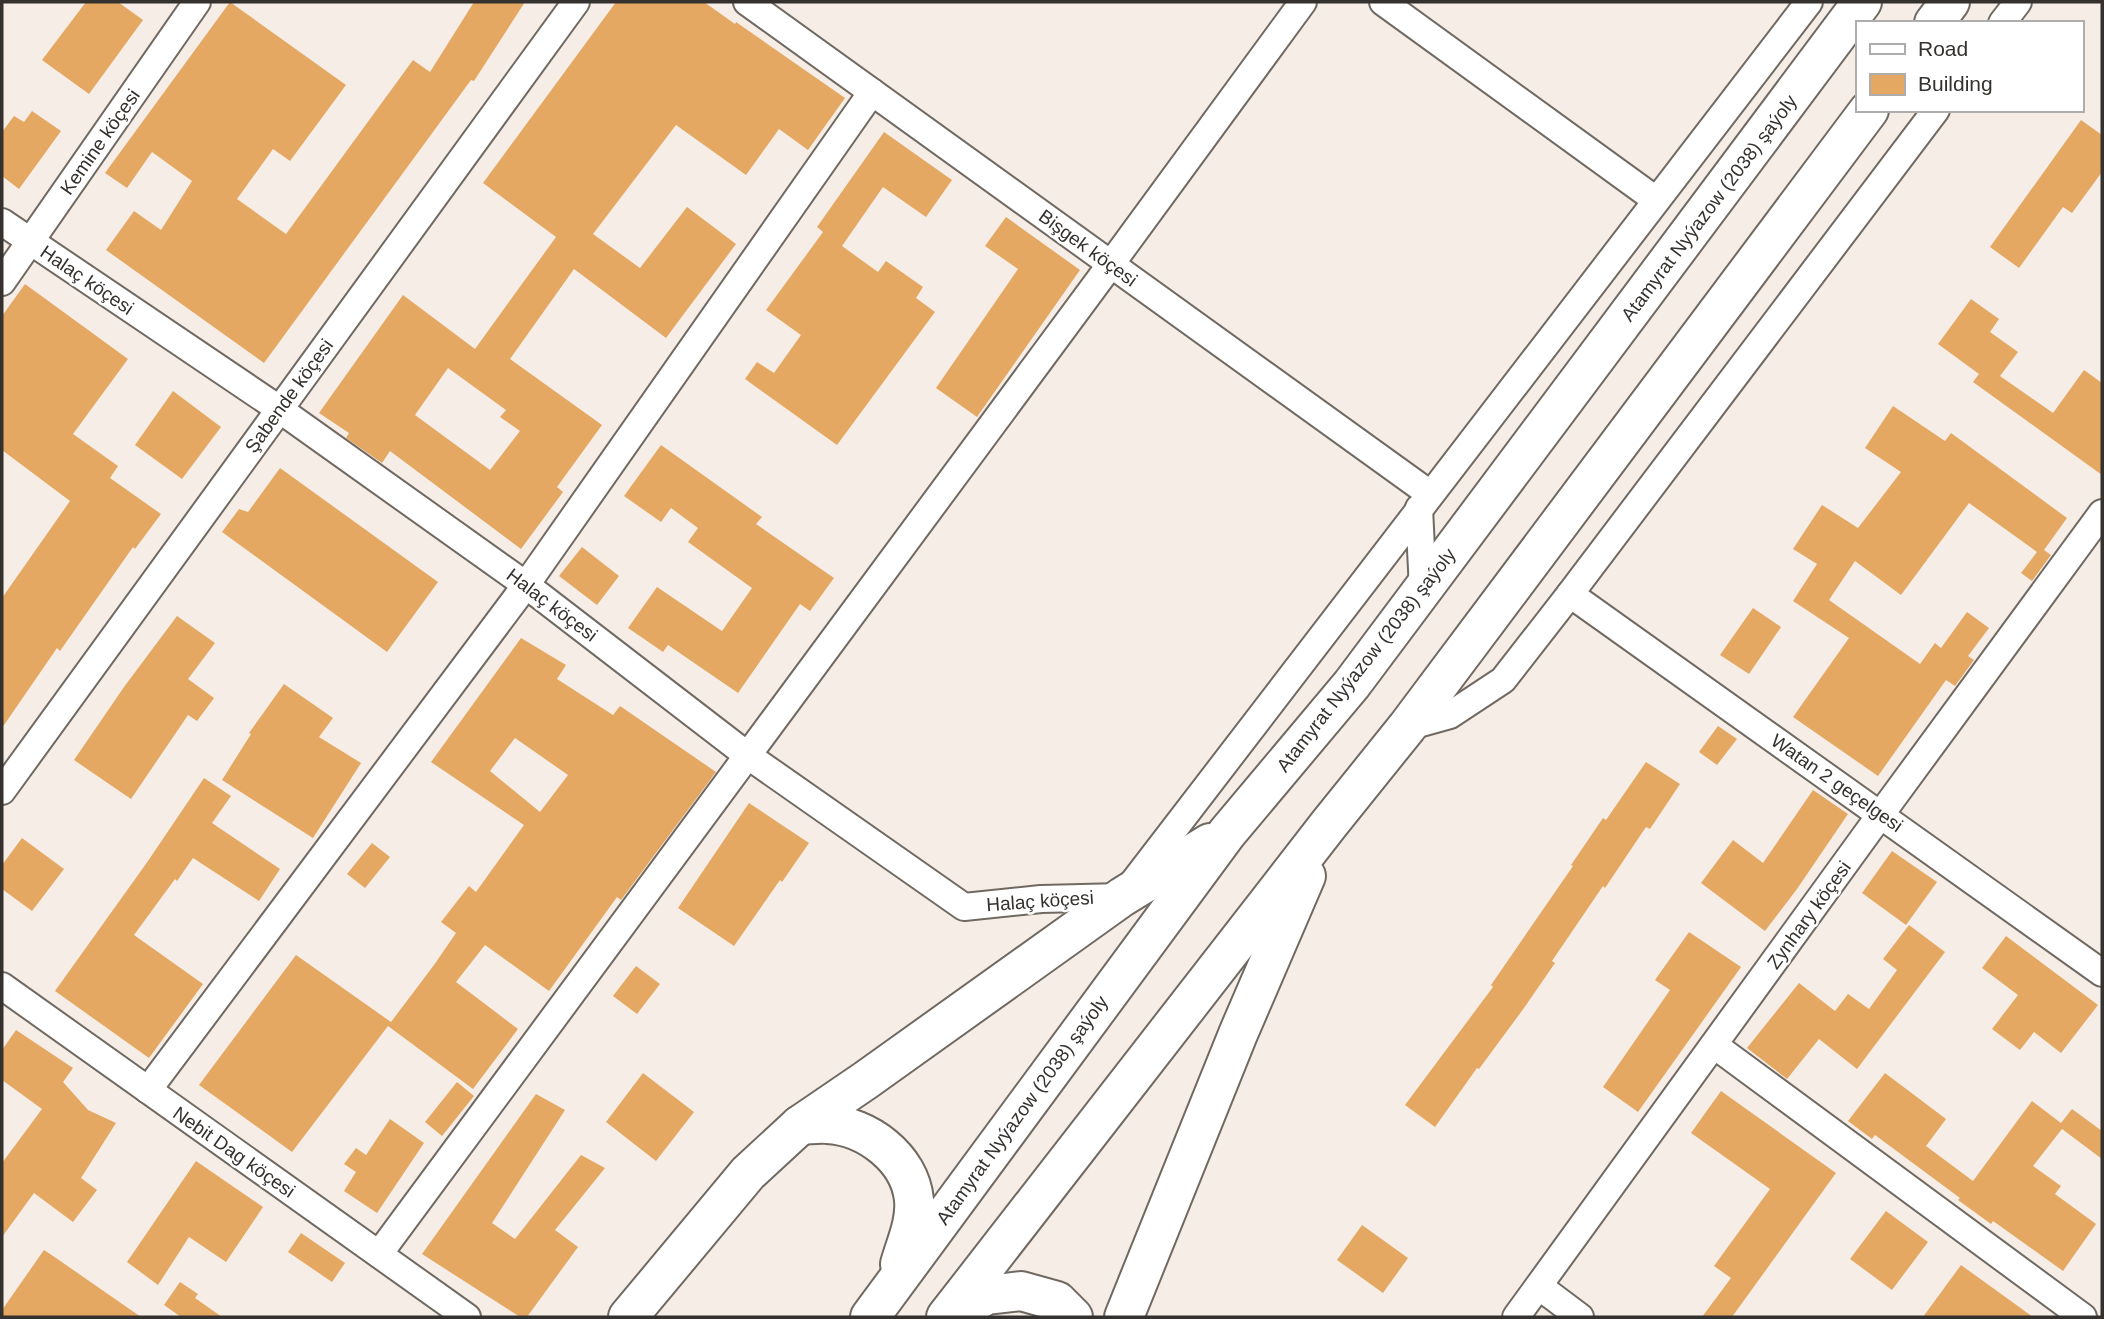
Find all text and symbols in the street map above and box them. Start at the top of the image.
legend [1856,21,2083,112]
text: Road [1918,37,1968,60]
text: Building [1918,72,1993,95]
street label: Kemine köçesi [56,85,144,199]
street label: Atamyrat Nyýazow (2038) şaýoly [1617,90,1801,325]
street label: Bişgek köçesi [1035,205,1141,291]
street label: Halaç köçesi [36,241,138,319]
street label: Şabende köçesi [241,335,337,457]
street label: Atamyrat Nyýazow (2038) şaýoly [1272,544,1460,776]
street label: Halaç köçesi [503,564,601,646]
street label: Watan 2 geçelgesi [1767,730,1907,836]
street label: Zynhary köçesi [1763,857,1855,973]
street label: Halaç köçesi [986,887,1094,915]
street label: Atamyrat Nyýazow (2038) şaýoly [932,991,1112,1229]
street label: Nebit Dag köçesi [169,1102,299,1202]

